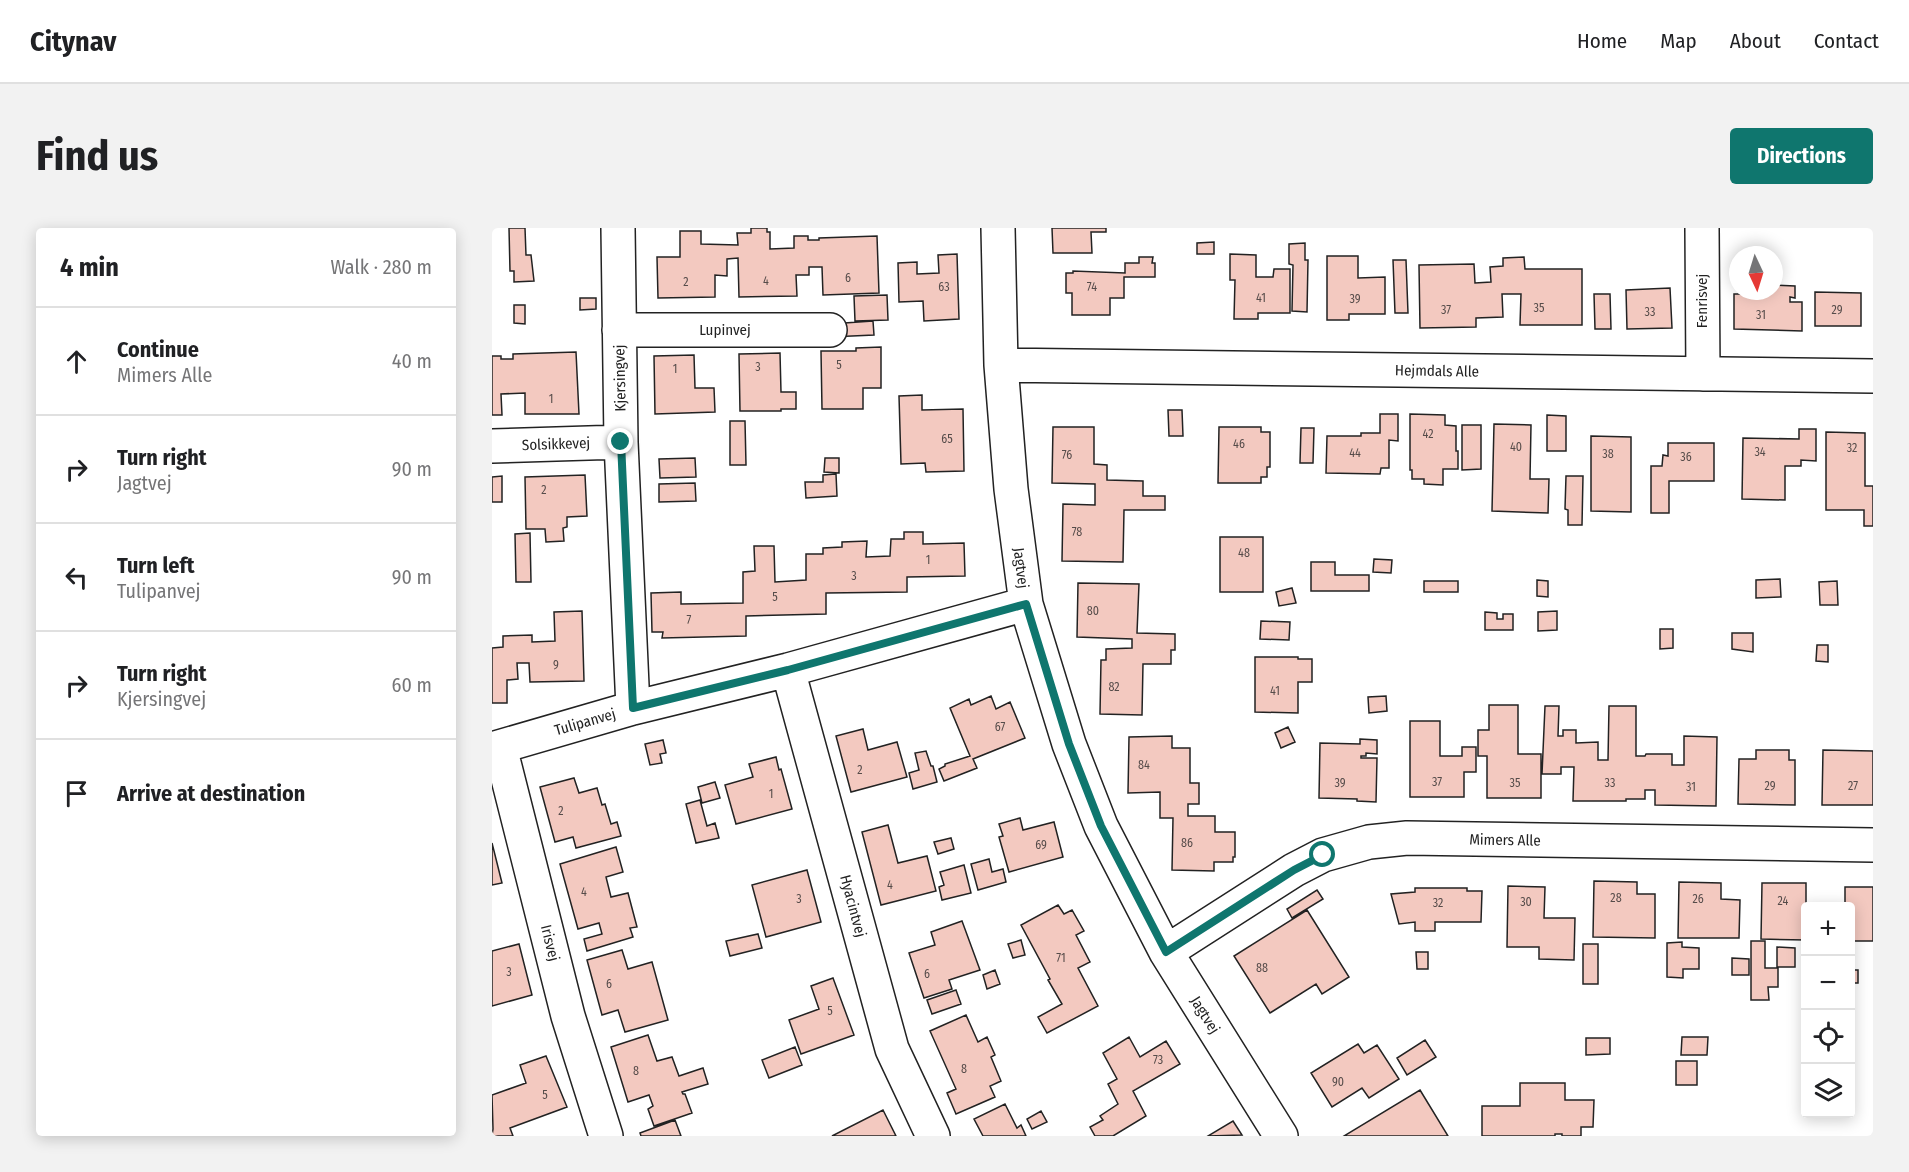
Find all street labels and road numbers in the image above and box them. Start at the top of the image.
street label: Fenrisvej [1693,274,1711,328]
street label: Lupinvej [699,321,751,339]
street label: Kjersingvej [610,344,630,412]
street label: Hejmdals Alle [1395,361,1479,381]
street label: Solsikkevej [521,434,591,454]
street label: Jagtvej [1010,547,1032,589]
street label: Tulipanvej [552,705,618,739]
street label: Mimers Alle [1469,830,1541,850]
street label: Hyacintvej [836,873,870,939]
street label: Irisvej [537,923,563,963]
street label: Jagtvej [1187,993,1223,1037]

